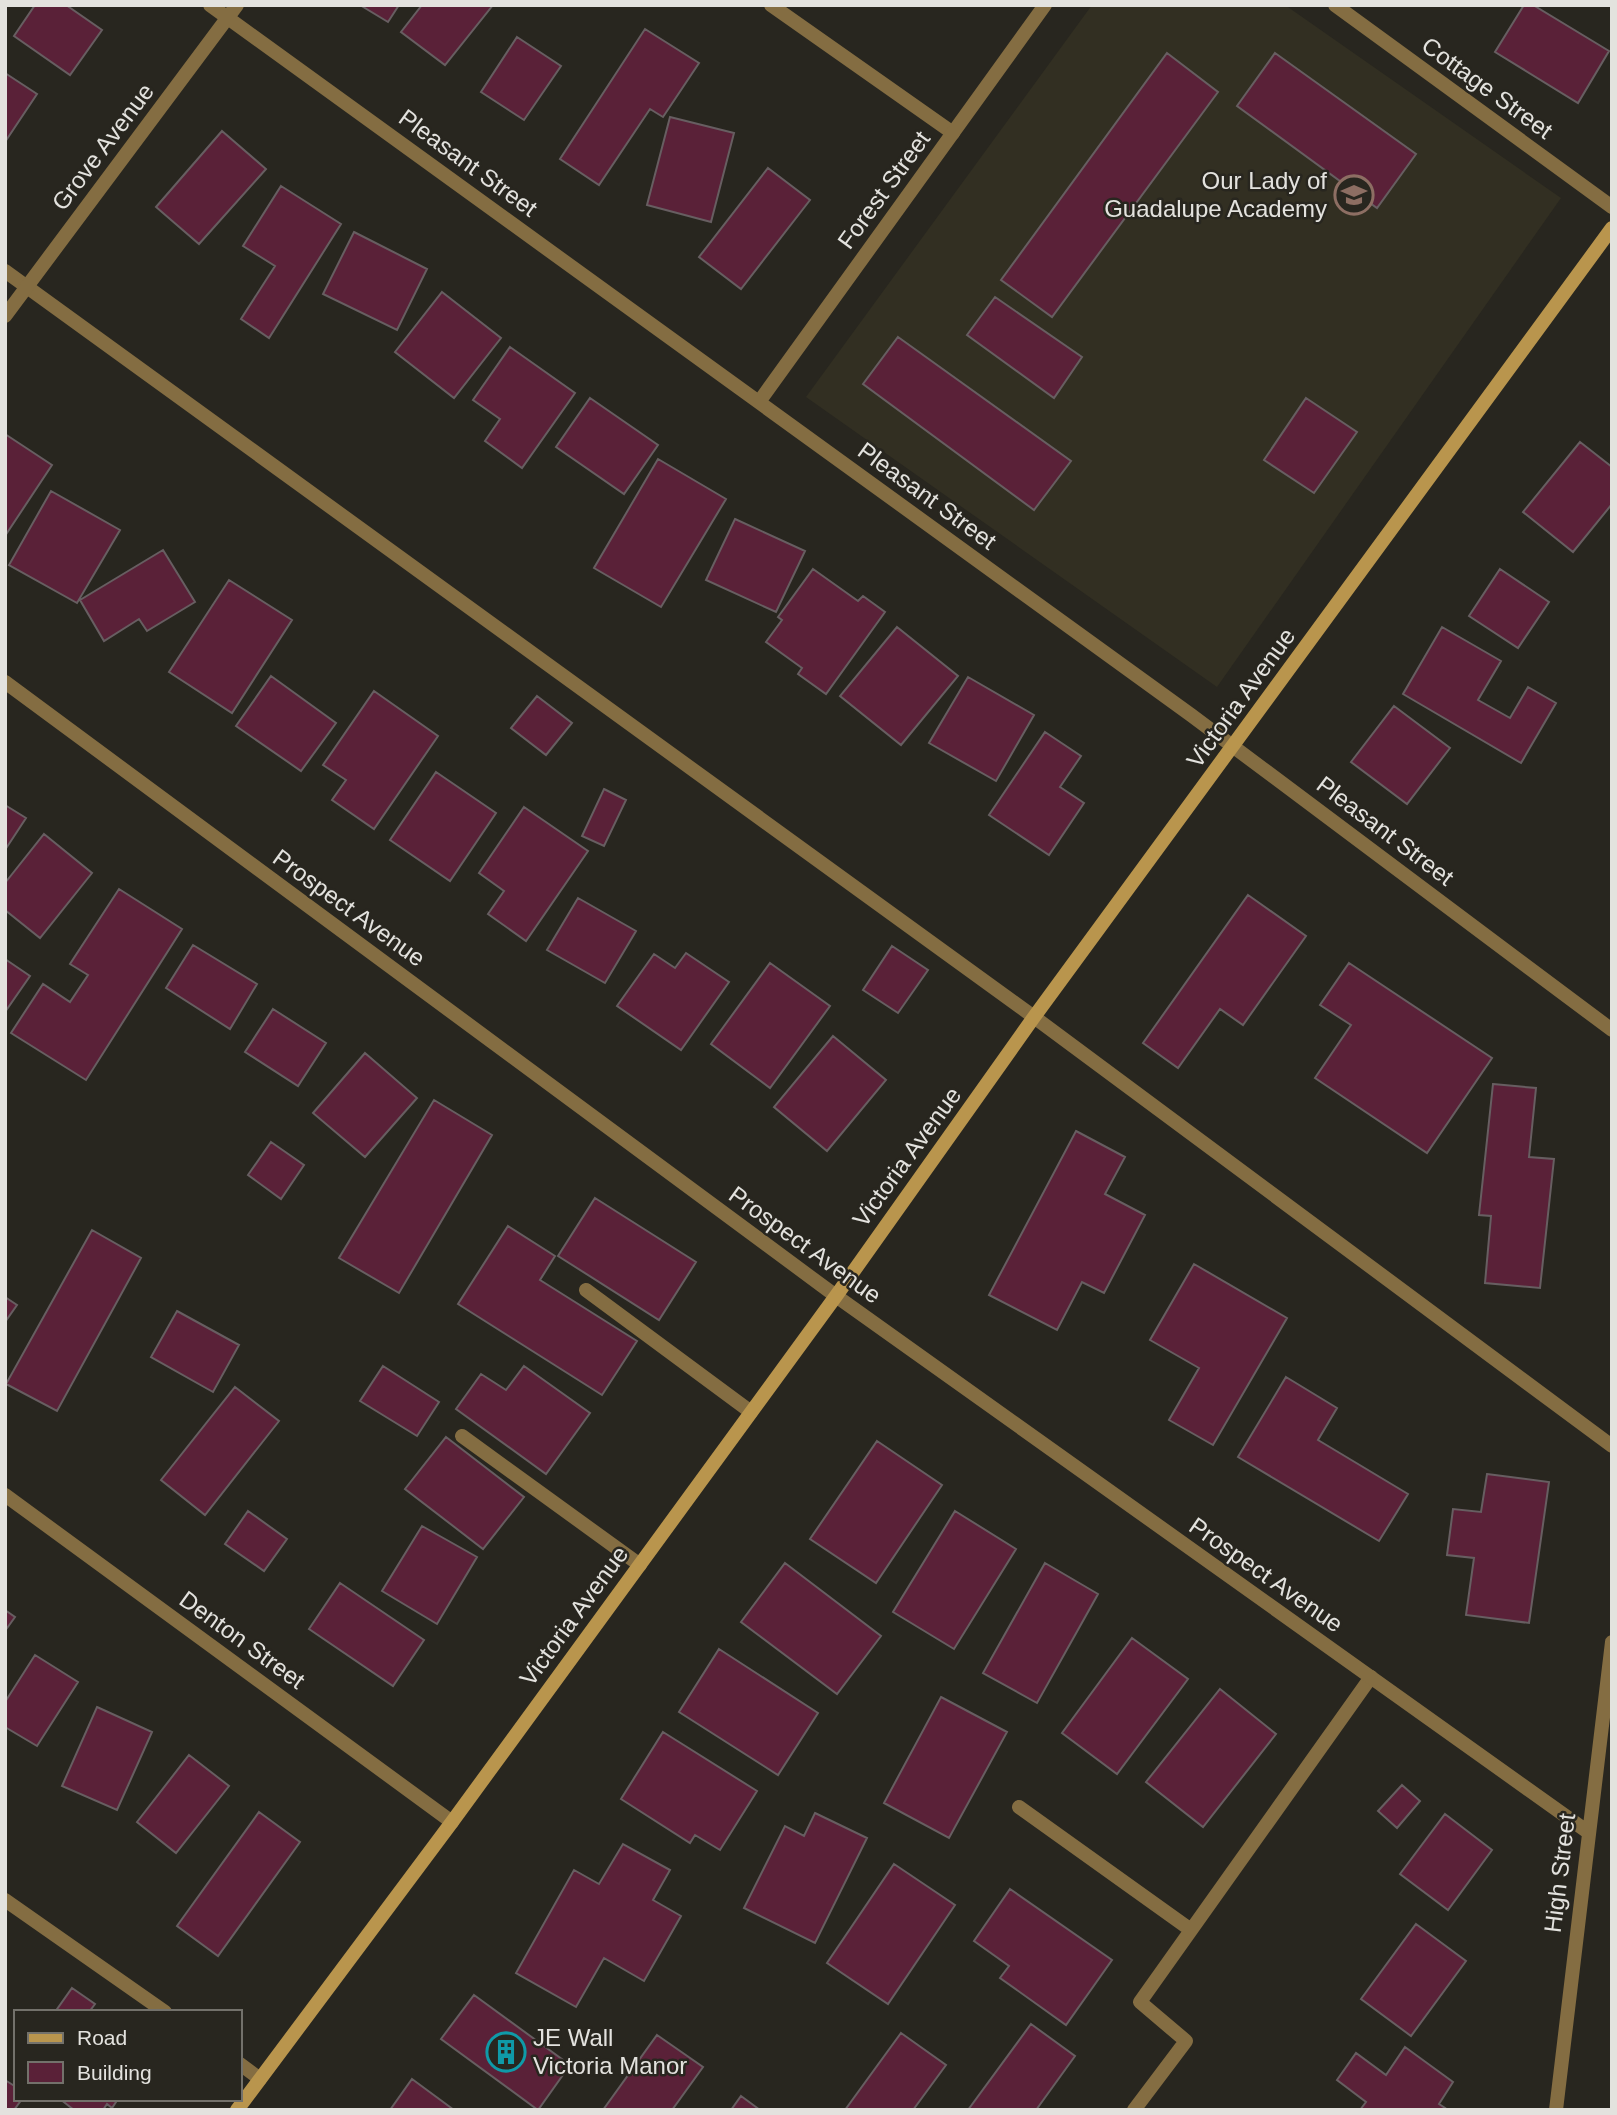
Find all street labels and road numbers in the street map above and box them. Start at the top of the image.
street label: Cottage Street [1417,31,1558,144]
street label: Grove Avenue [46,78,159,215]
street label: Pleasant Street [394,103,543,222]
street label: Forest Street [832,125,935,254]
street label: Pleasant Street [853,436,1002,555]
street label: Victoria Avenue [1181,623,1300,773]
street label: Pleasant Street [1312,770,1459,891]
street label: Prospect Avenue [268,843,430,972]
street label: Victoria Avenue [847,1082,966,1232]
street label: Prospect Avenue [724,1180,886,1309]
street label: Prospect Avenue [1184,1512,1348,1638]
street label: Victoria Avenue [514,1541,633,1691]
street label: Denton Street [174,1585,310,1694]
street label: High Street [1539,1811,1580,1934]

